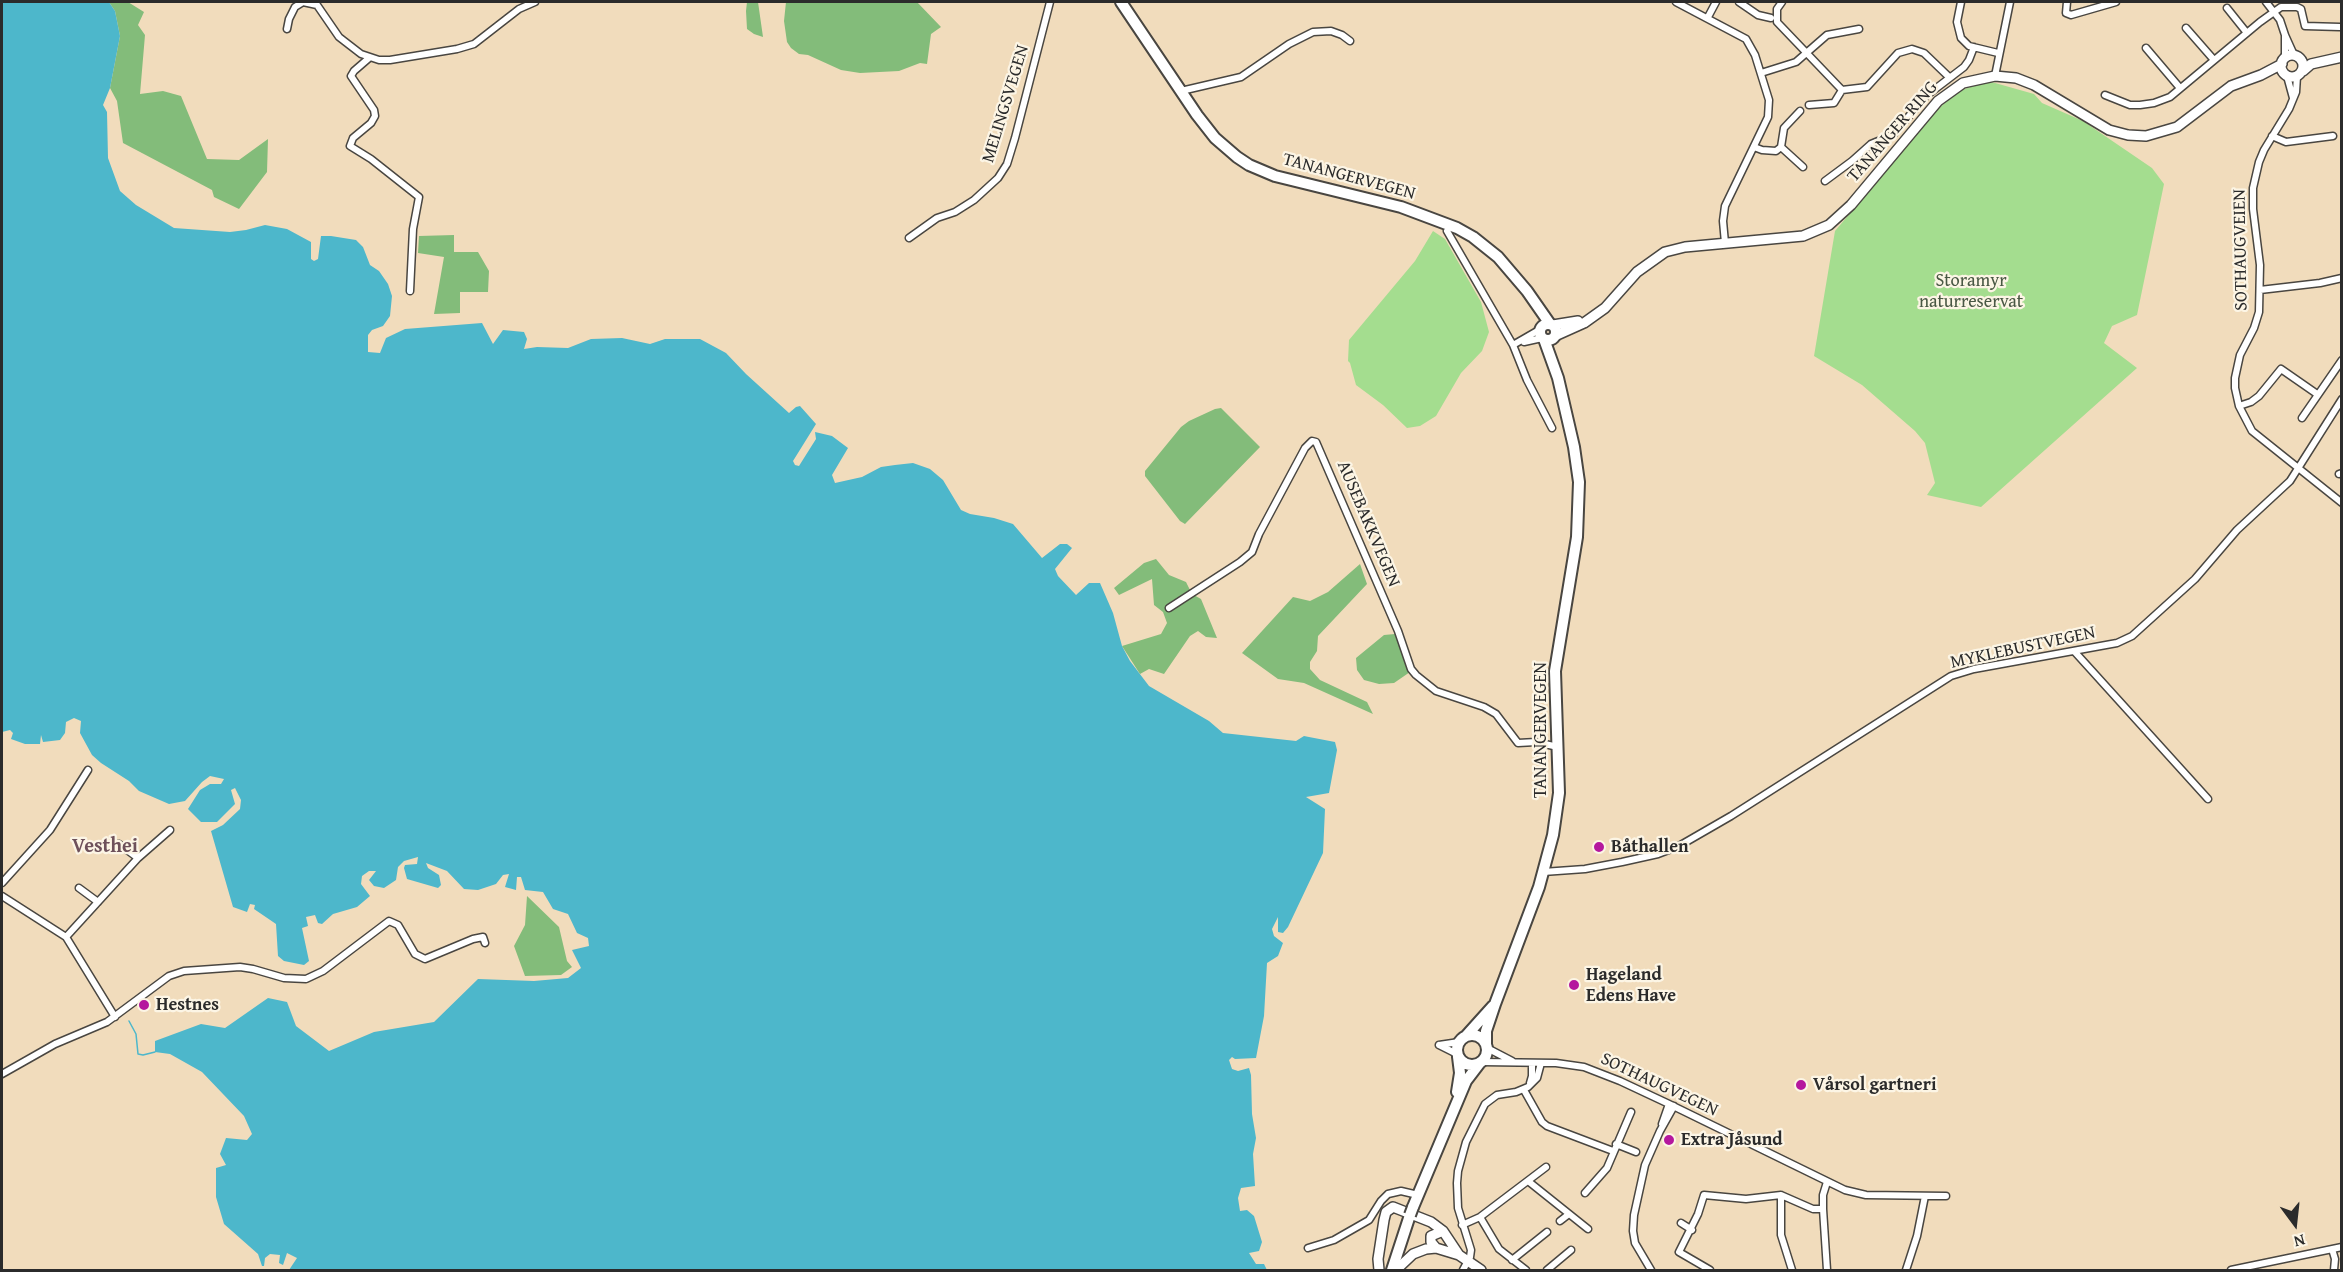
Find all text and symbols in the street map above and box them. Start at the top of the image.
street label: MELINGSVEGEN [978,43,1034,165]
street label: TANANGER RING [1843,77,1943,187]
street label: TANANGERVEGEN [1280,149,1418,205]
street label: SOTHAUGVEIEN [2229,189,2253,311]
park label: Storamyr naturreservat [1919,270,2023,312]
street label: AUSEBAKKVEGEN [1332,458,1404,590]
street label: MYKLEBUSTVEGEN [1949,622,2097,674]
street label: TANANGERVEGEN [1530,662,1552,798]
district label: Vesthei [72,835,138,859]
place label: Båthallen [1611,836,1689,858]
marker: Båthallen [1592,840,1606,854]
place label: Hageland Edens Have [1586,964,1676,1006]
marker: Hageland Edens Have [1567,978,1581,992]
place label: Hestnes [156,994,219,1016]
marker: Hestnes [137,998,151,1012]
street label: SOTHAUGVEGEN [1597,1048,1721,1122]
place label: Vårsol gartneri [1813,1074,1937,1096]
marker: Vårsol gartneri [1794,1078,1808,1092]
place label: Extra Jåsund [1681,1129,1783,1151]
marker: Extra Jåsund [1662,1133,1676,1147]
north arrow [2265,1194,2325,1254]
text: N [2291,1228,2308,1254]

